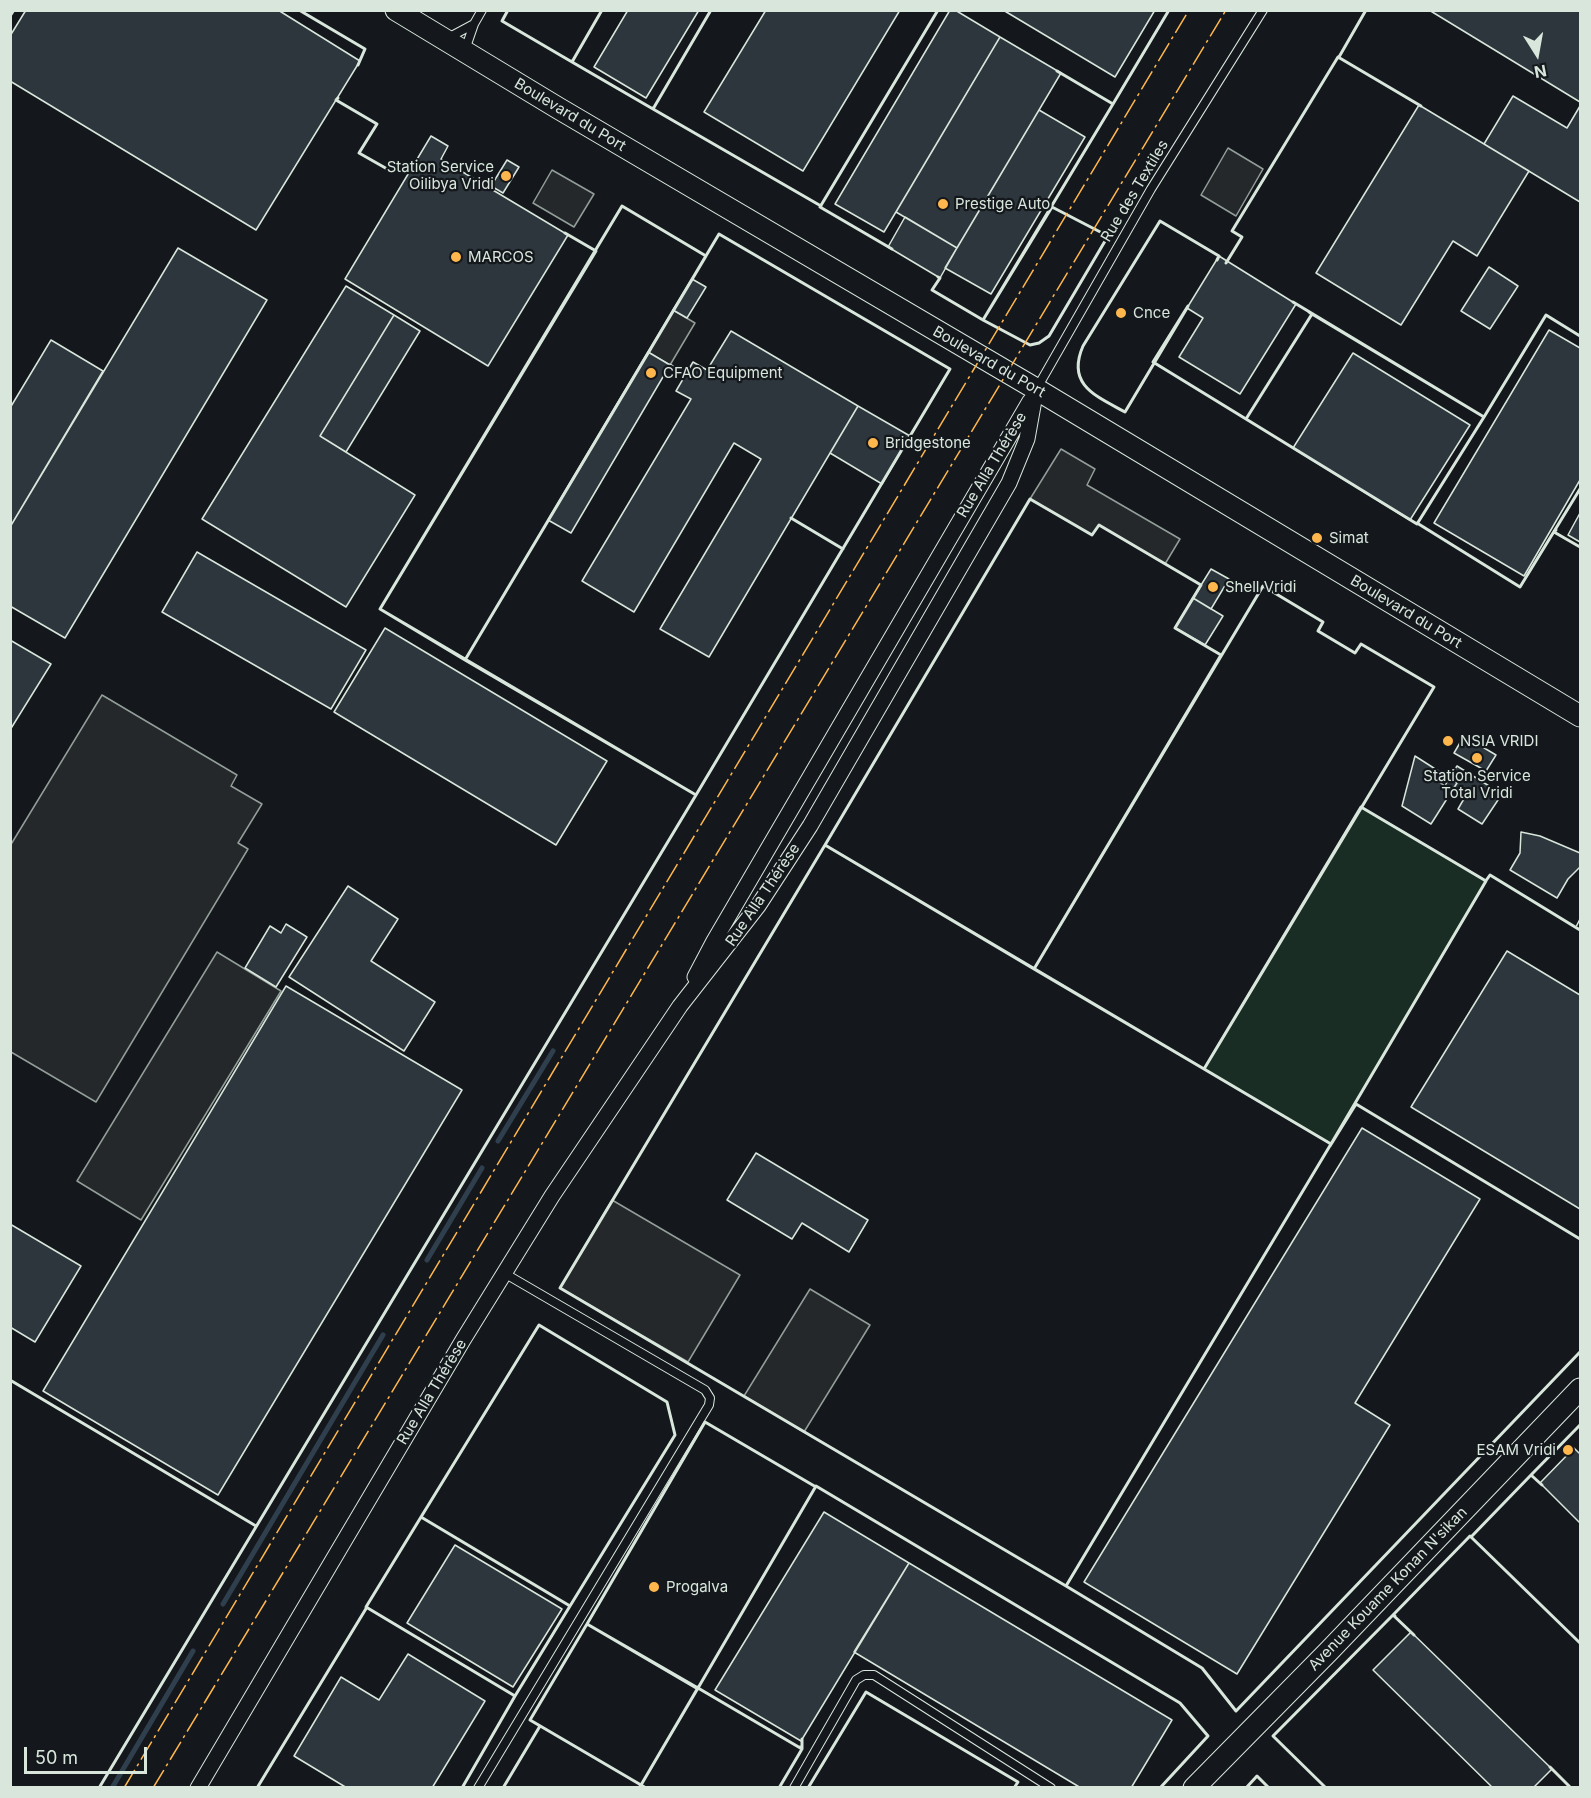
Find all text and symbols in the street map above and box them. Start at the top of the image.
north arrow [1507,24,1567,84]
text: N [1533,61,1548,83]
street label: Boulevard du Port [511,75,629,155]
street label: Rue des Textiles [1097,137,1173,245]
place label: Station Service Oilibya Vridi [387,158,494,193]
marker: Station Service Oilibya Vridi [499,169,513,183]
place label: Prestige Auto [955,195,1050,213]
marker: Prestige Auto [936,197,950,211]
place label: MARCOS [468,248,534,266]
marker: MARCOS [449,250,463,264]
place label: Cnce [1133,304,1170,322]
marker: Cnce [1114,306,1128,320]
street label: Boulevard du Port [930,322,1048,402]
place label: CFAO Equipment [663,364,783,382]
marker: CFAO Equipment [644,366,658,380]
street label: Rue Alla Thérèse [953,409,1031,521]
place label: Bridgestone [885,434,971,452]
marker: Bridgestone [866,436,880,450]
place label: Simat [1329,529,1369,547]
marker: Simat [1310,531,1324,545]
street label: Boulevard du Port [1347,572,1465,652]
place label: Shell Vridi [1225,578,1296,596]
marker: Shell Vridi [1206,580,1220,594]
place label: NSIA VRIDI [1460,732,1538,750]
marker: NSIA VRIDI [1441,734,1455,748]
marker: Station Service Total Vridi [1470,751,1484,765]
place label: Station Service Total Vridi [1423,767,1531,802]
street label: Rue Alla Thérèse [722,840,804,950]
street label: Rue Alla Thérèse [393,1336,471,1448]
place label: ESAM Vridi [1477,1441,1556,1459]
marker: ESAM Vridi [1561,1443,1575,1457]
street label: Avenue Kouame Konan N'sikan [1305,1503,1471,1675]
place label: Progalva [666,1578,728,1596]
marker: Progalva [647,1580,661,1594]
scale bar [27,1735,150,1773]
text: 50 m [35,1747,78,1768]

